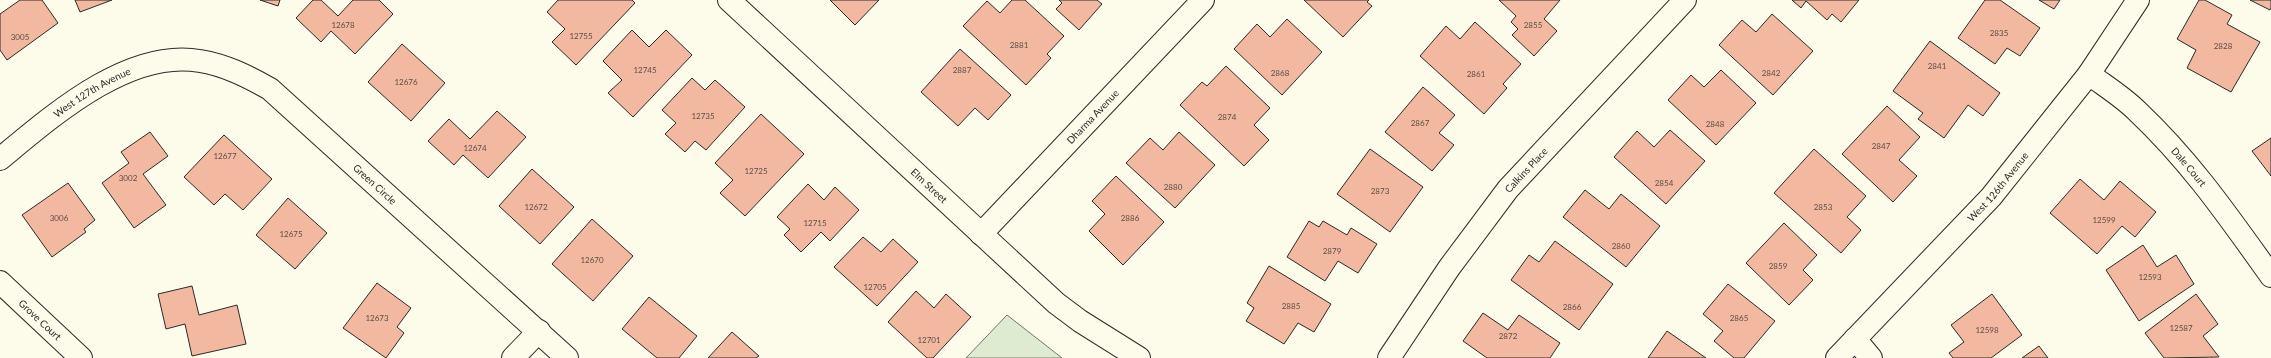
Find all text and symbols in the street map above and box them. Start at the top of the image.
house number: 12678 [331,20,355,30]
house number: 2855 [1524,20,1543,30]
house number: 2835 [1990,28,2009,38]
house number: 12755 [569,31,593,41]
house number: 3005 [11,32,30,42]
house number: 2881 [1010,40,1029,50]
house number: 2828 [2214,41,2233,51]
house number: 2841 [1928,61,1947,71]
street label: West 127th Avenue [51,65,132,120]
house number: 12745 [633,65,657,75]
house number: 2887 [953,65,972,75]
house number: 2868 [1271,68,1290,78]
house number: 2842 [1762,68,1781,78]
house number: 2861 [1467,69,1486,79]
house number: 12676 [394,77,418,87]
street label: Dharma Avenue [1064,87,1121,146]
house number: 12735 [691,111,715,121]
house number: 2874 [1218,112,1237,122]
house number: 2867 [1411,118,1430,128]
house number: 2848 [1706,119,1725,129]
house number: 2847 [1872,141,1891,151]
house number: 12674 [463,143,487,153]
street label: Calkins Place [1502,145,1550,195]
street label: Dale Court [2169,145,2209,189]
street label: West 126th Avenue [1965,149,2031,224]
house number: 12677 [213,151,237,161]
street label: Green Circle [351,161,399,207]
house number: 12725 [744,166,768,176]
street label: Elm Street [909,166,950,206]
house number: 3002 [119,173,138,183]
house number: 2854 [1655,178,1674,188]
house number: 2880 [1164,182,1183,192]
house number: 2873 [1371,186,1390,196]
house number: 12672 [524,202,548,212]
house number: 2853 [1814,202,1833,212]
house number: 3006 [50,213,69,223]
house number: 2886 [1121,213,1140,223]
house number: 12599 [2092,215,2116,225]
house number: 12715 [803,218,827,228]
house number: 12675 [279,229,303,239]
house number: 2860 [1612,241,1631,251]
house number: 2879 [1323,246,1342,256]
house number: 12670 [580,255,604,265]
house number: 2859 [1769,261,1788,271]
house number: 12593 [2138,272,2162,282]
house number: 12705 [863,282,887,292]
street label: Grove Court [16,297,64,343]
house number: 2885 [1282,301,1301,311]
house number: 2866 [1563,302,1582,312]
house number: 12673 [365,313,389,323]
house number: 2865 [1730,313,1749,323]
house number: 12587 [2169,323,2193,333]
house number: 12598 [1975,325,1999,335]
house number: 2872 [1499,331,1518,341]
house number: 12701 [917,335,941,345]

